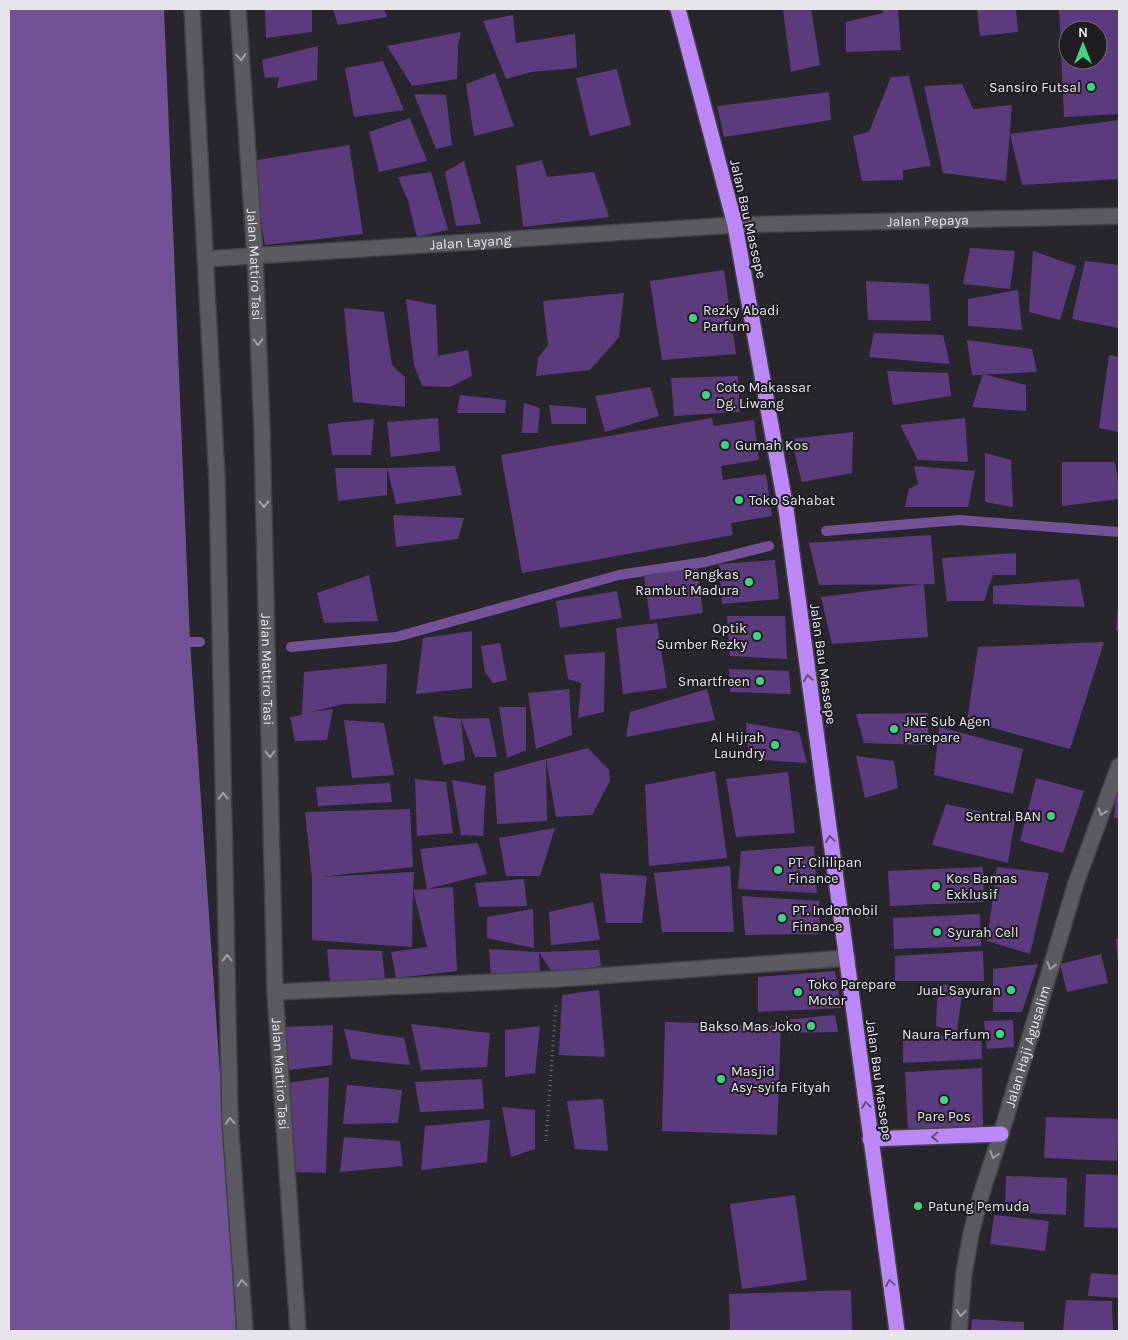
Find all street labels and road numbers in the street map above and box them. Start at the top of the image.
street label: Jalan Bau Massepe [726,158,770,280]
street label: Jalan Mattiro Tasi [243,208,266,321]
street label: Jalan Pepaya [887,211,969,230]
street label: Jalan Layang [429,231,512,253]
street label: Jalan Bau Massepe [806,603,840,725]
street label: Jalan Mattiro Tasi [258,613,277,725]
street label: Jalan Haji Agusalim [1001,983,1054,1109]
street label: Jalan Mattiro Tasi [268,1017,293,1130]
street label: Jalan Bau Massepe [862,1019,896,1141]

